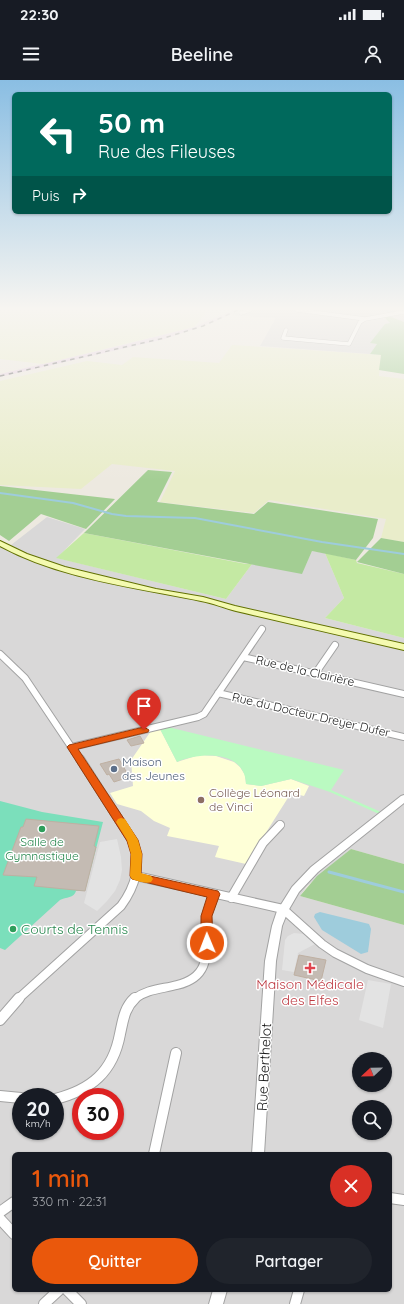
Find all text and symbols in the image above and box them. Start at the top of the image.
text: 22:30 [20,5,58,24]
icon: menu [20,43,42,65]
text: Beeline [171,43,233,66]
icon: person [362,43,384,65]
text: 50 m [98,105,165,140]
icon: left [32,108,84,160]
text: Rue des Fileuses [98,140,235,163]
icon: right [68,184,90,206]
text: Puis [32,186,60,205]
street label: Rue de la Clairière [254,652,356,689]
pin [127,689,161,730]
street label: Rue du Docteur Dreyer Dufer [231,689,392,740]
icon: arrive [133,695,155,717]
place label: Maison des Jeunes [122,754,185,783]
marker: Maison des Jeunes [109,764,119,774]
place label: Collège Léonard de Vinci [209,785,300,814]
marker: Collège Léonard de Vinci [196,795,206,805]
marker: Salle de Gymnastique [37,824,47,834]
place label: Salle de Gymnastique [5,834,79,863]
place label: Courts de Tennis [21,920,128,938]
position arrow [186,922,228,964]
marker: Courts de Tennis [8,924,18,934]
marker: Maison Médicale des Elfes [304,962,316,974]
place label: Maison Médicale des Elfes [256,975,364,1009]
street label: Rue Berthelot [253,1022,275,1112]
north arrow [352,1052,392,1092]
map controls [352,1052,392,1140]
speed limit sign: 30 [72,1088,124,1140]
text: 20 [26,1096,50,1121]
button: search [352,1100,392,1140]
text: km/h [25,1117,51,1130]
text: 1 min [32,1163,90,1193]
button: close [330,1165,372,1207]
text: 330 m · 22:31 [32,1193,107,1209]
button: Quitter [32,1238,198,1284]
button: Partager [206,1238,372,1284]

